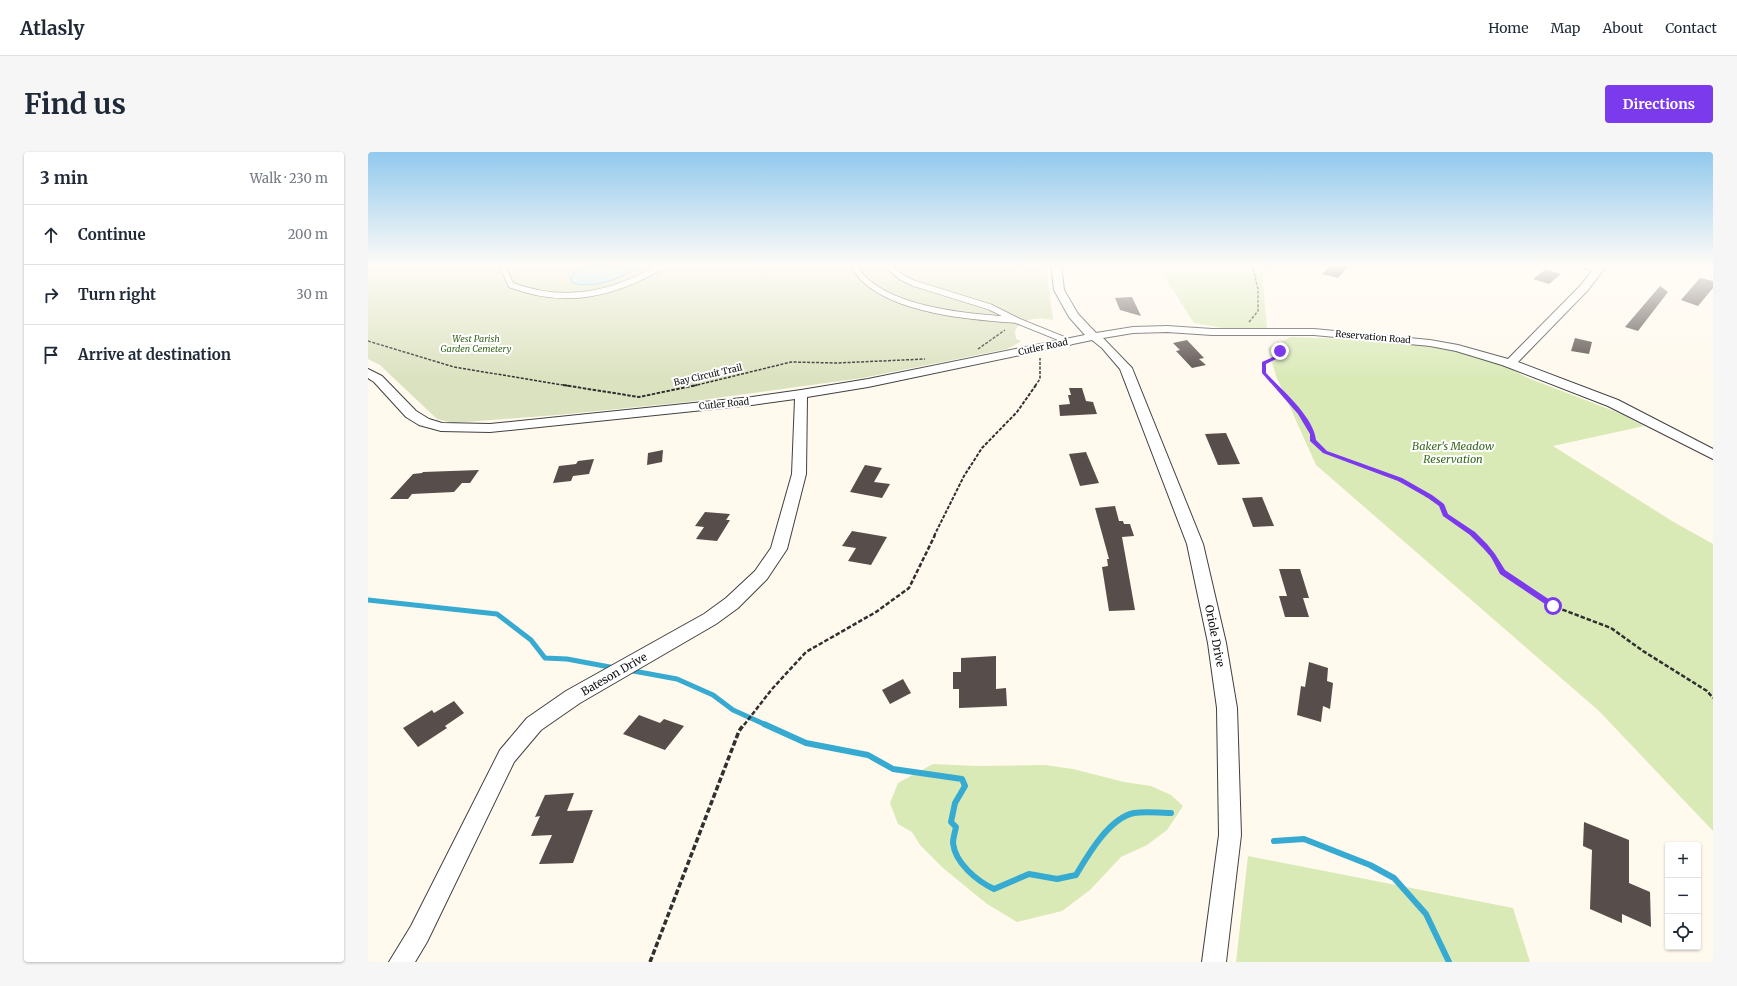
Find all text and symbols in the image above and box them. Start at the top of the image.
text: Atlasly [20,16,84,40]
text: Home [1488,19,1529,37]
text: Map [1551,19,1580,37]
text: About [1602,19,1643,37]
text: Contact [1665,19,1717,37]
button: Directions [1605,85,1713,123]
text: Find us [24,86,126,122]
text: 3 min [40,167,88,189]
text: Walk · 230 m [250,170,328,187]
icon: ahead [40,224,62,246]
text: Continue [78,225,146,244]
text: 200 m [288,226,328,243]
icon: right [40,284,62,306]
text: Turn right [78,285,156,304]
text: 30 m [296,286,328,303]
street label: Reservation Road [1335,328,1412,345]
park label: West Parish Garden Cemetery [441,333,512,354]
street label: Cutler Road [1017,336,1069,357]
route end [1271,342,1289,360]
icon: arrive [40,344,62,366]
text: Arrive at destination [78,345,231,364]
street label: Bay Circuit Trail [673,361,743,388]
street label: Cutler Road [698,395,750,412]
park label: Baker's Meadow Reservation [1412,439,1494,466]
route start [1544,597,1562,615]
street label: Oriole Drive [1202,604,1228,669]
street label: Bateson Drive [579,649,650,698]
map controls [1665,842,1701,950]
button: + [1665,842,1701,878]
button: − [1665,878,1701,914]
button: locate [1665,914,1701,950]

